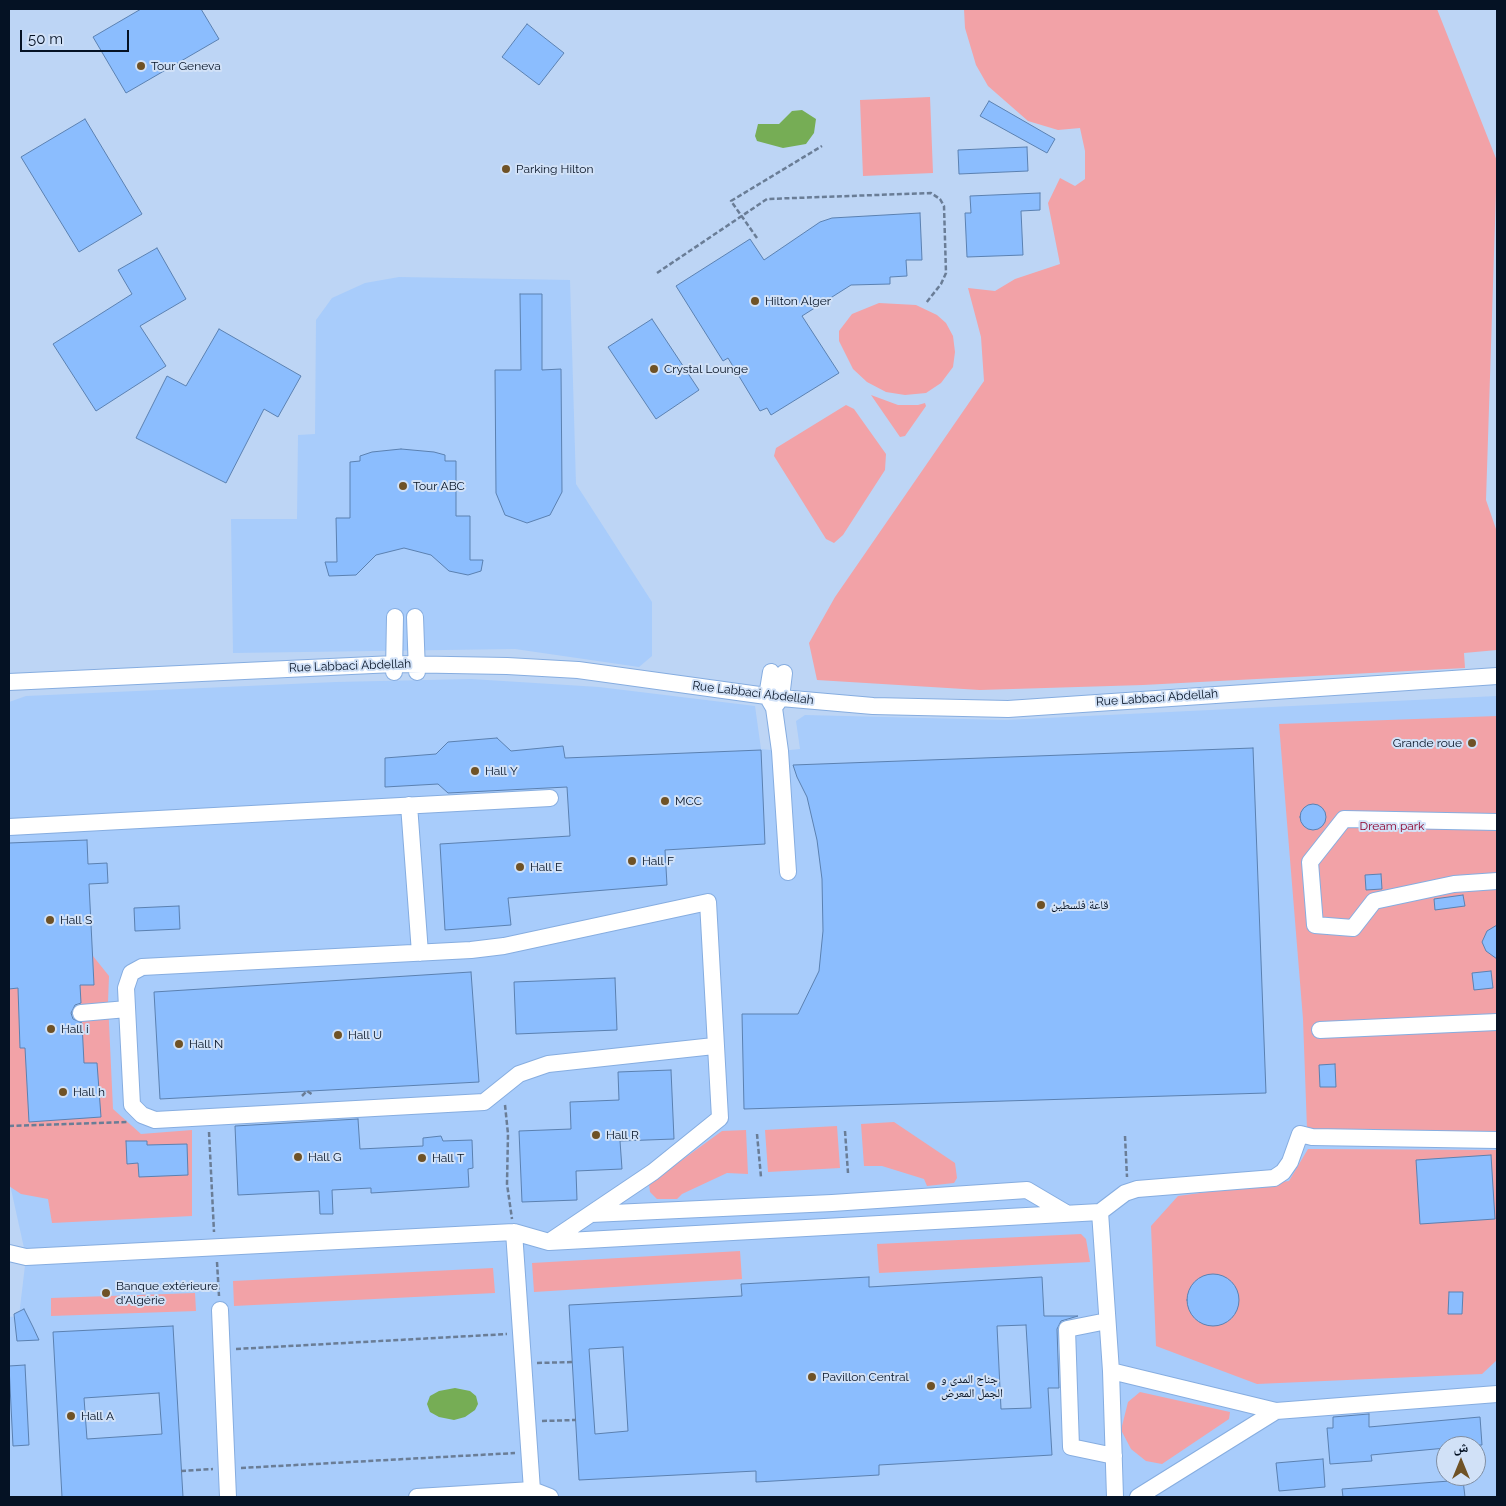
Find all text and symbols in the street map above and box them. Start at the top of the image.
scale bar [22,20,131,52]
text: 50 m [28,30,63,48]
place label: Tour Geneva [151,59,221,73]
marker: Tour Geneva [135,60,147,72]
place label: Parking Hilton [516,162,593,176]
marker: Parking Hilton [500,163,512,175]
place label: Hilton Alger [765,294,831,308]
marker: Hilton Alger [749,295,761,307]
place label: Crystal Lounge [664,362,748,376]
marker: Crystal Lounge [648,363,660,375]
place label: Tour ABC [413,479,465,493]
marker: Tour ABC [397,480,409,492]
street label: Rue Labbaci Abdellah [289,657,411,675]
street label: Rue Labbaci Abdellah [691,678,815,708]
street label: Rue Labbaci Abdellah [1096,687,1218,709]
place label: Grande roue [1393,736,1462,750]
marker: Grande roue [1466,737,1478,749]
place label: Hall Y [485,764,518,778]
marker: Hall Y [469,765,481,777]
place label: MCC [675,794,702,808]
marker: MCC [659,795,671,807]
park label: Dream park [1360,819,1424,833]
place label: Hall F [642,854,674,868]
marker: Hall F [626,855,638,867]
place label: Hall E [530,860,562,874]
marker: Hall E [514,861,526,873]
place label: قاعة فلسطين [1051,898,1108,912]
marker: قاعة فلسطين [1035,899,1047,911]
place label: Hall S [60,913,92,927]
marker: Hall S [44,914,56,926]
place label: Hall i [61,1022,89,1036]
marker: Hall i [45,1023,57,1035]
place label: Hall U [348,1028,382,1042]
marker: Hall U [332,1029,344,1041]
place label: Hall N [189,1037,223,1051]
marker: Hall N [173,1038,185,1050]
place label: Hall h [73,1085,105,1099]
marker: Hall h [57,1086,69,1098]
place label: Hall R [606,1128,639,1142]
marker: Hall R [590,1129,602,1141]
place label: Hall G [308,1150,342,1164]
marker: Hall G [292,1151,304,1163]
place label: Hall T [432,1151,464,1165]
marker: Hall T [416,1152,428,1164]
place label: Banque extérieure d'Algérie [116,1279,218,1307]
marker: Banque extérieure d'Algérie [100,1287,112,1299]
place label: Pavillon Central [822,1370,909,1384]
marker: Pavillon Central [806,1371,818,1383]
place label: جناح المدى و الجمل المعرض [941,1372,1003,1400]
marker: جناح المدى و الجمل المعرض [925,1380,937,1392]
place label: Hall A [81,1409,114,1423]
marker: Hall A [65,1410,77,1422]
north arrow [1436,1436,1486,1486]
text: ش [1454,1439,1468,1455]

